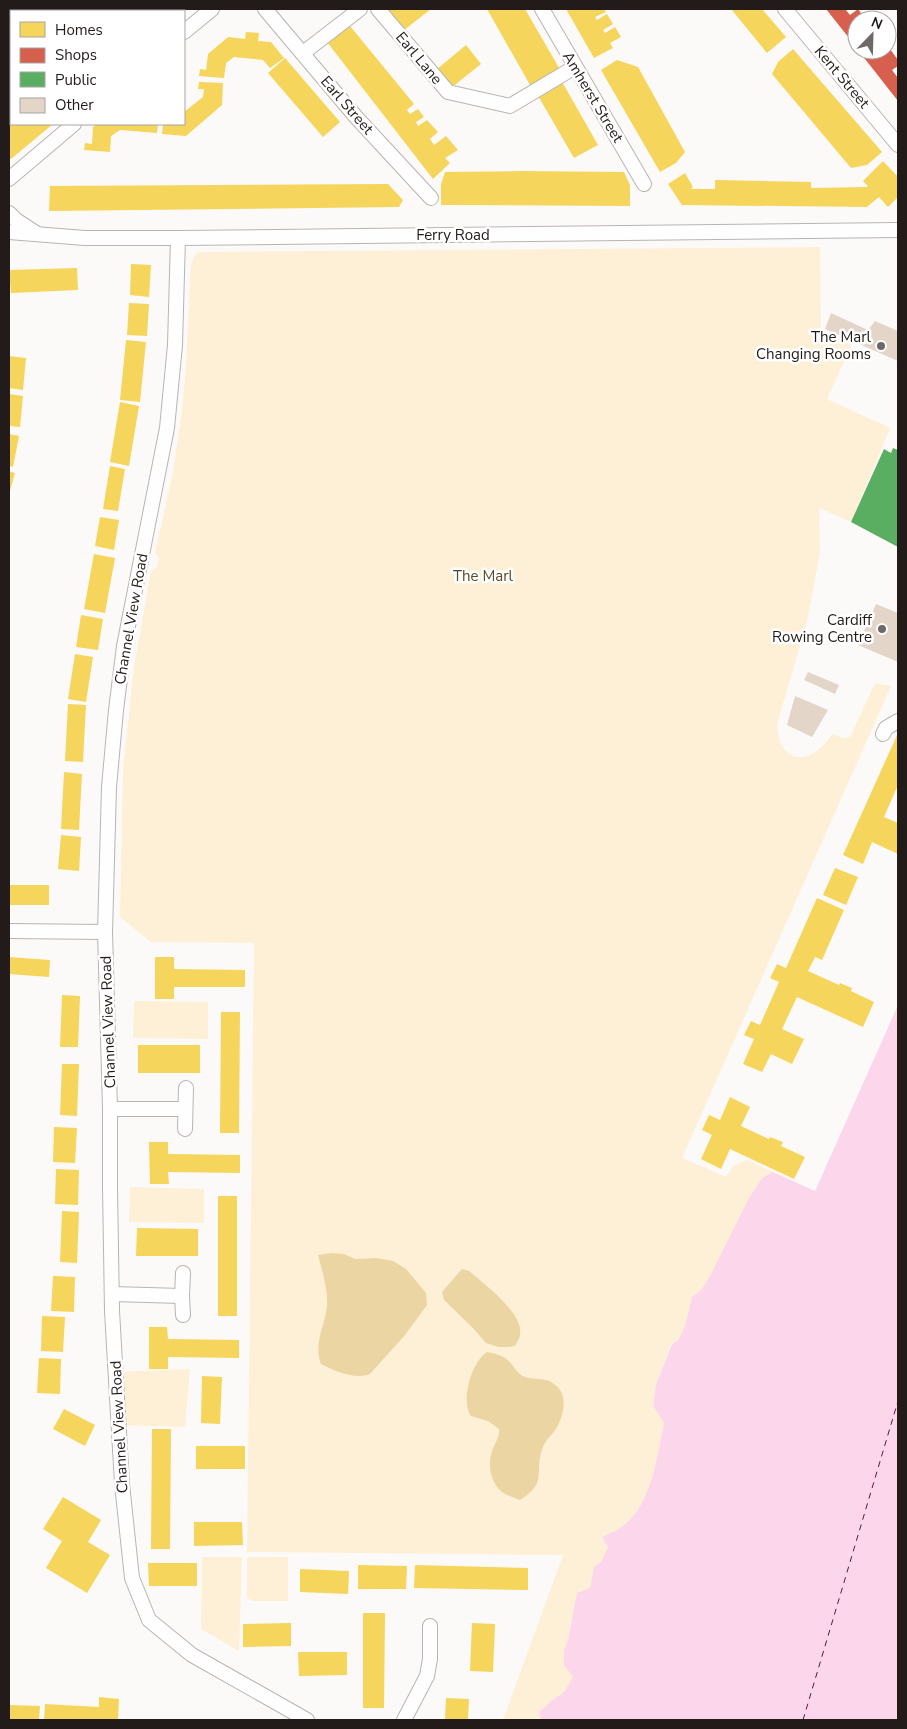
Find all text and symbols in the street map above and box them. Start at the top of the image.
legend [10,10,185,125]
north arrow [847,10,897,60]
text: N [868,13,885,34]
text: Homes [55,20,103,40]
street label: Earl Lane [391,28,447,89]
street label: Kent Street [810,42,874,113]
text: Shops [55,45,97,65]
street label: Amherst Street [558,48,628,147]
text: Public [55,70,96,90]
street label: Earl Street [316,72,378,139]
text: Other [55,95,94,115]
street label: Ferry Road [416,225,490,245]
place label: The Marl Changing Rooms [756,327,872,364]
marker: The Marl Changing Rooms [875,340,887,352]
street label: Channel View Road [110,552,152,686]
park label: The Marl [453,566,514,586]
place label: Cardiff Rowing Centre [772,610,873,647]
marker: Cardiff Rowing Centre [876,623,888,635]
street label: Channel View Road [96,955,120,1089]
street label: Channel View Road [106,1360,132,1494]

